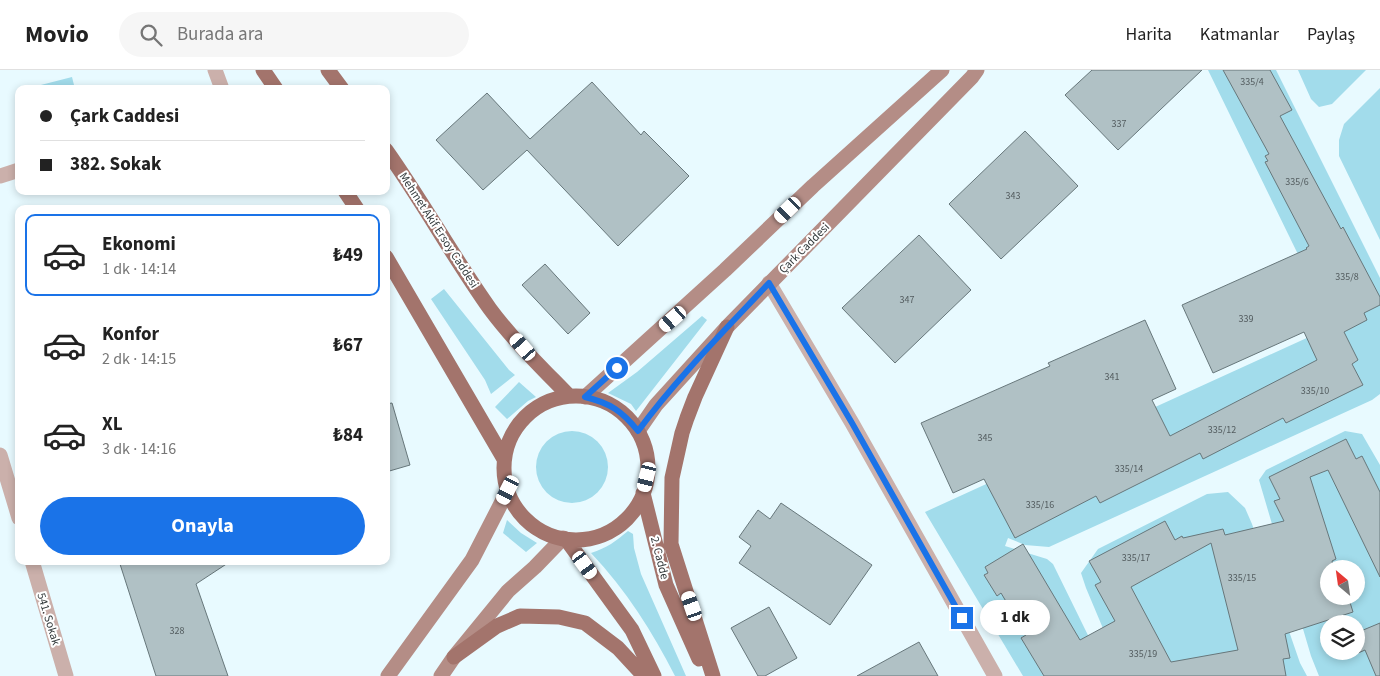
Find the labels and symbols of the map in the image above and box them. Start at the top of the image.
house number: 335/4 [1240,75,1264,89]
house number: 337 [1112,117,1126,131]
street label: Mehmet Akif Ersoy Caddesi [395,169,482,291]
house number: 335/6 [1285,175,1309,189]
house number: 343 [1006,189,1020,203]
car [771,194,804,226]
street label: Çark Caddesi [775,219,834,278]
house number: 335/8 [1335,270,1359,284]
house number: 347 [900,293,914,307]
car [656,303,689,335]
house number: 339 [1239,312,1253,326]
car [507,331,538,363]
route start [606,357,628,379]
house number: 341 [1105,370,1119,384]
house number: 335/10 [1301,384,1329,398]
house number: 335/12 [1208,423,1236,437]
house number: 345 [978,431,992,445]
car [636,461,657,493]
house number: 335/14 [1115,462,1143,476]
car [494,473,521,507]
house number: 335/16 [1026,498,1054,512]
street label: 2. Cadde [646,535,673,581]
car [570,548,599,582]
house number: 335/17 [1122,551,1150,565]
north arrow [1320,560,1365,605]
house number: 335/15 [1228,571,1256,585]
car [680,589,703,623]
street label: 541. Sokak [32,591,65,648]
callout: 1 dk [980,600,1050,636]
route end [951,607,973,629]
house number: 328 [170,624,184,638]
house number: 335/19 [1129,647,1157,661]

